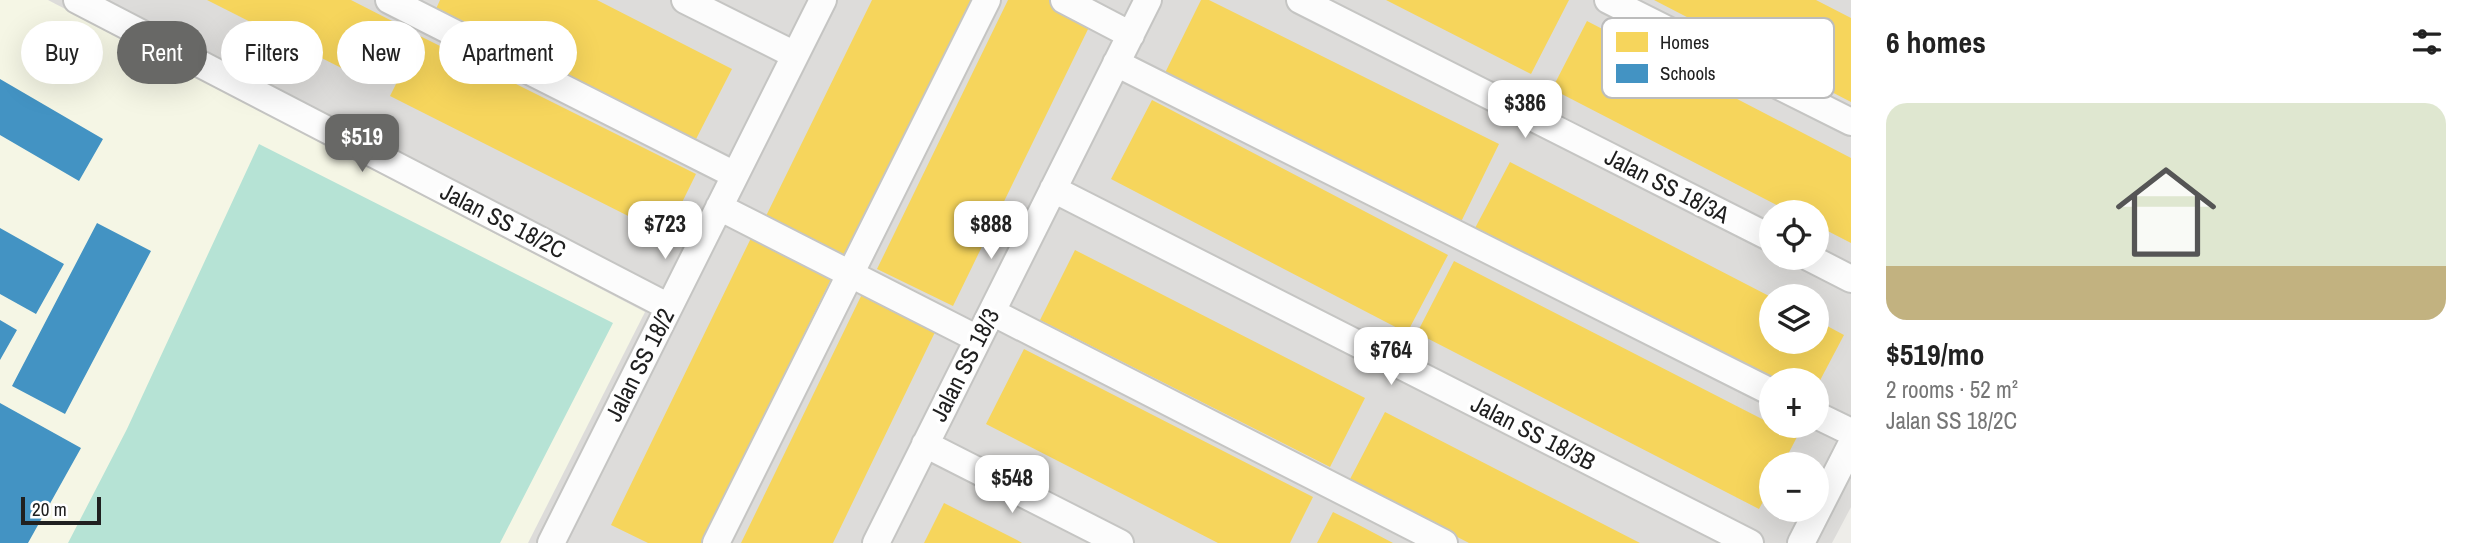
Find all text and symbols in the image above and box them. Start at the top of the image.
legend [1602,18,1834,98]
chip: Buy [21,21,103,84]
chip: Rent [117,21,207,84]
chip: Filters [221,21,323,84]
chip: New [337,21,425,84]
chip: Apartment [439,21,577,84]
text: 6 homes [1886,22,1986,62]
icon: filters [2408,23,2446,61]
text: Homes [1660,29,1710,55]
text: Schools [1660,60,1716,86]
pin: $386 [1484,80,1566,140]
text: $386 [1504,87,1546,118]
pin: $519 [321,114,403,174]
text: $519 [341,121,383,152]
street label: Jalan SS 18/3A [1600,140,1736,231]
icon: home [2103,149,2229,275]
street label: Jalan SS 18/2C [435,175,572,265]
map controls [1759,200,1829,522]
button: locate [1759,200,1829,270]
pin: $723 [624,202,706,261]
pin: $888 [950,202,1032,261]
text: $723 [644,208,686,239]
text: $888 [970,208,1012,239]
button: layers [1759,284,1829,354]
street label: Jalan SS 18/2 [597,303,681,426]
street label: Jalan SS 18/3 [922,303,1006,426]
pin: $764 [1350,328,1432,387]
text: $764 [1370,334,1412,365]
text: $519/mo [1886,334,1984,374]
button: + [1759,368,1829,438]
text: 2 rooms · 52 m² [1886,374,2018,405]
street label: Jalan SS 18/3B [1466,387,1601,477]
text: Jalan SS 18/2C [1886,405,2017,436]
button: − [1759,452,1829,522]
pin: $548 [971,456,1053,515]
text: $548 [991,462,1033,493]
scale bar [21,494,102,526]
text: 20 m [32,496,67,522]

